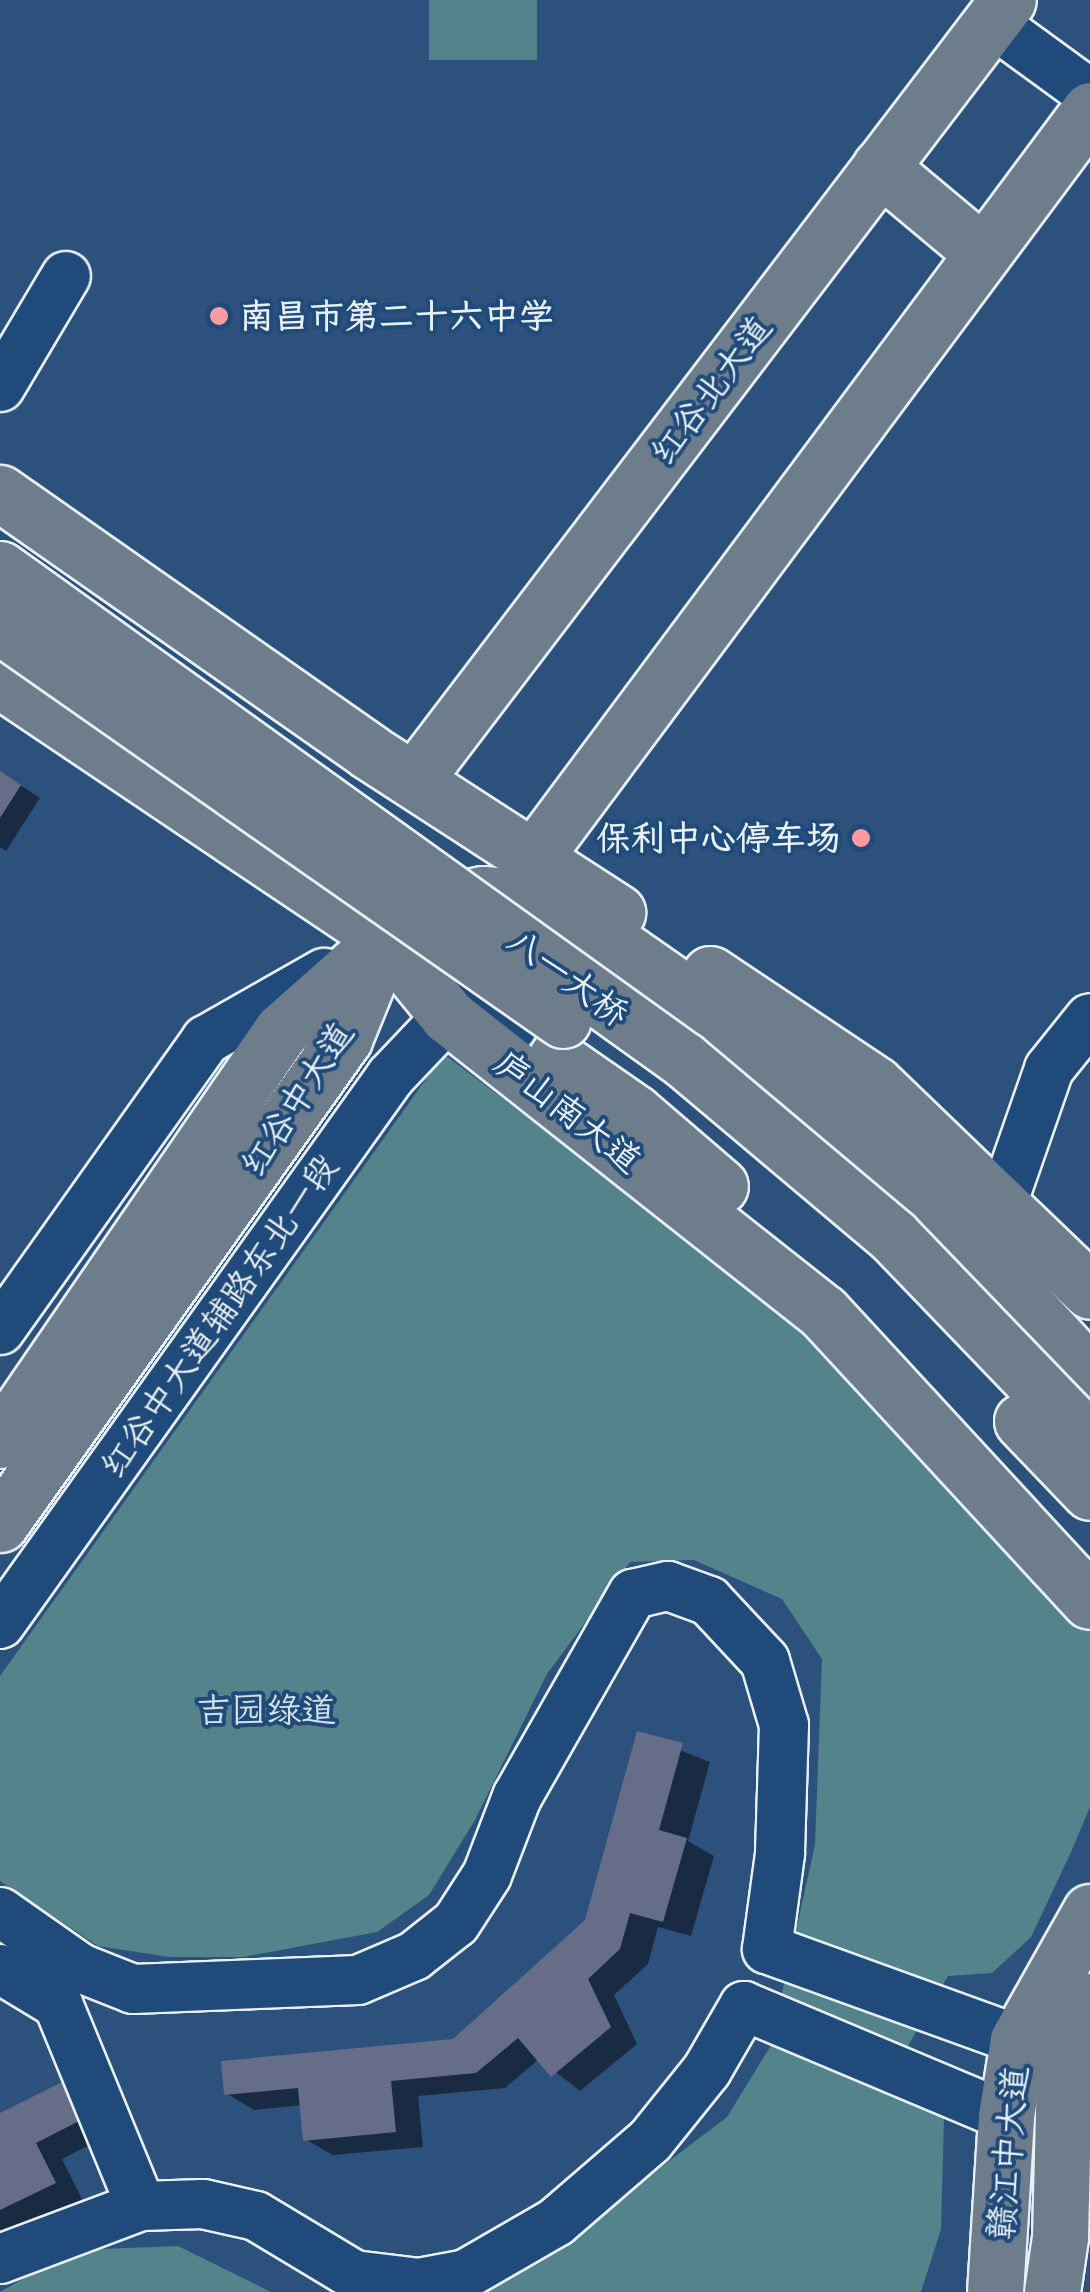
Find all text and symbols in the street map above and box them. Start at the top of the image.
place label: 南昌市第二十六中学 [239,295,554,337]
marker: 南昌市第二十六中学 [208,305,230,327]
street label: 红谷北大道 [642,307,780,473]
place label: 保利中心停车场 [596,817,841,859]
marker: 保利中心停车场 [850,827,872,849]
street label: 八一大桥 [499,919,637,1035]
street label: 红谷中大道 [232,1014,362,1184]
street label: 庐山南大道 [486,1041,650,1181]
street label: 红谷中大道辅路东北一段 [91,1146,347,1486]
park label: 吉园绿道 [196,1689,336,1731]
street label: 赣江中大道 [979,2064,1037,2242]

